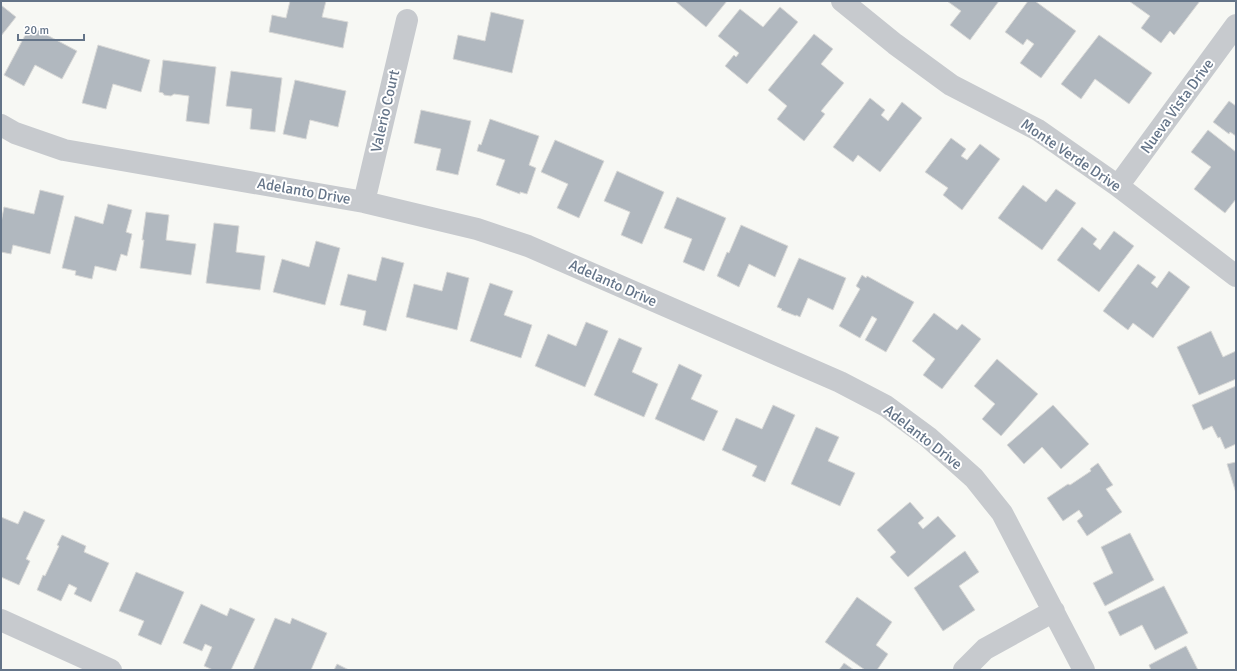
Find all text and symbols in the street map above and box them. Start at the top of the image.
scale bar [18,16,84,42]
text: 20 m [24,23,49,38]
street label: Nueva Vista Drive [1137,55,1217,157]
street label: Valerio Court [367,68,403,154]
street label: Monte Verde Drive [1017,115,1125,195]
street label: Adelanto Drive [256,174,352,208]
street label: Adelanto Drive [566,256,660,310]
street label: Adelanto Drive [880,401,966,473]

